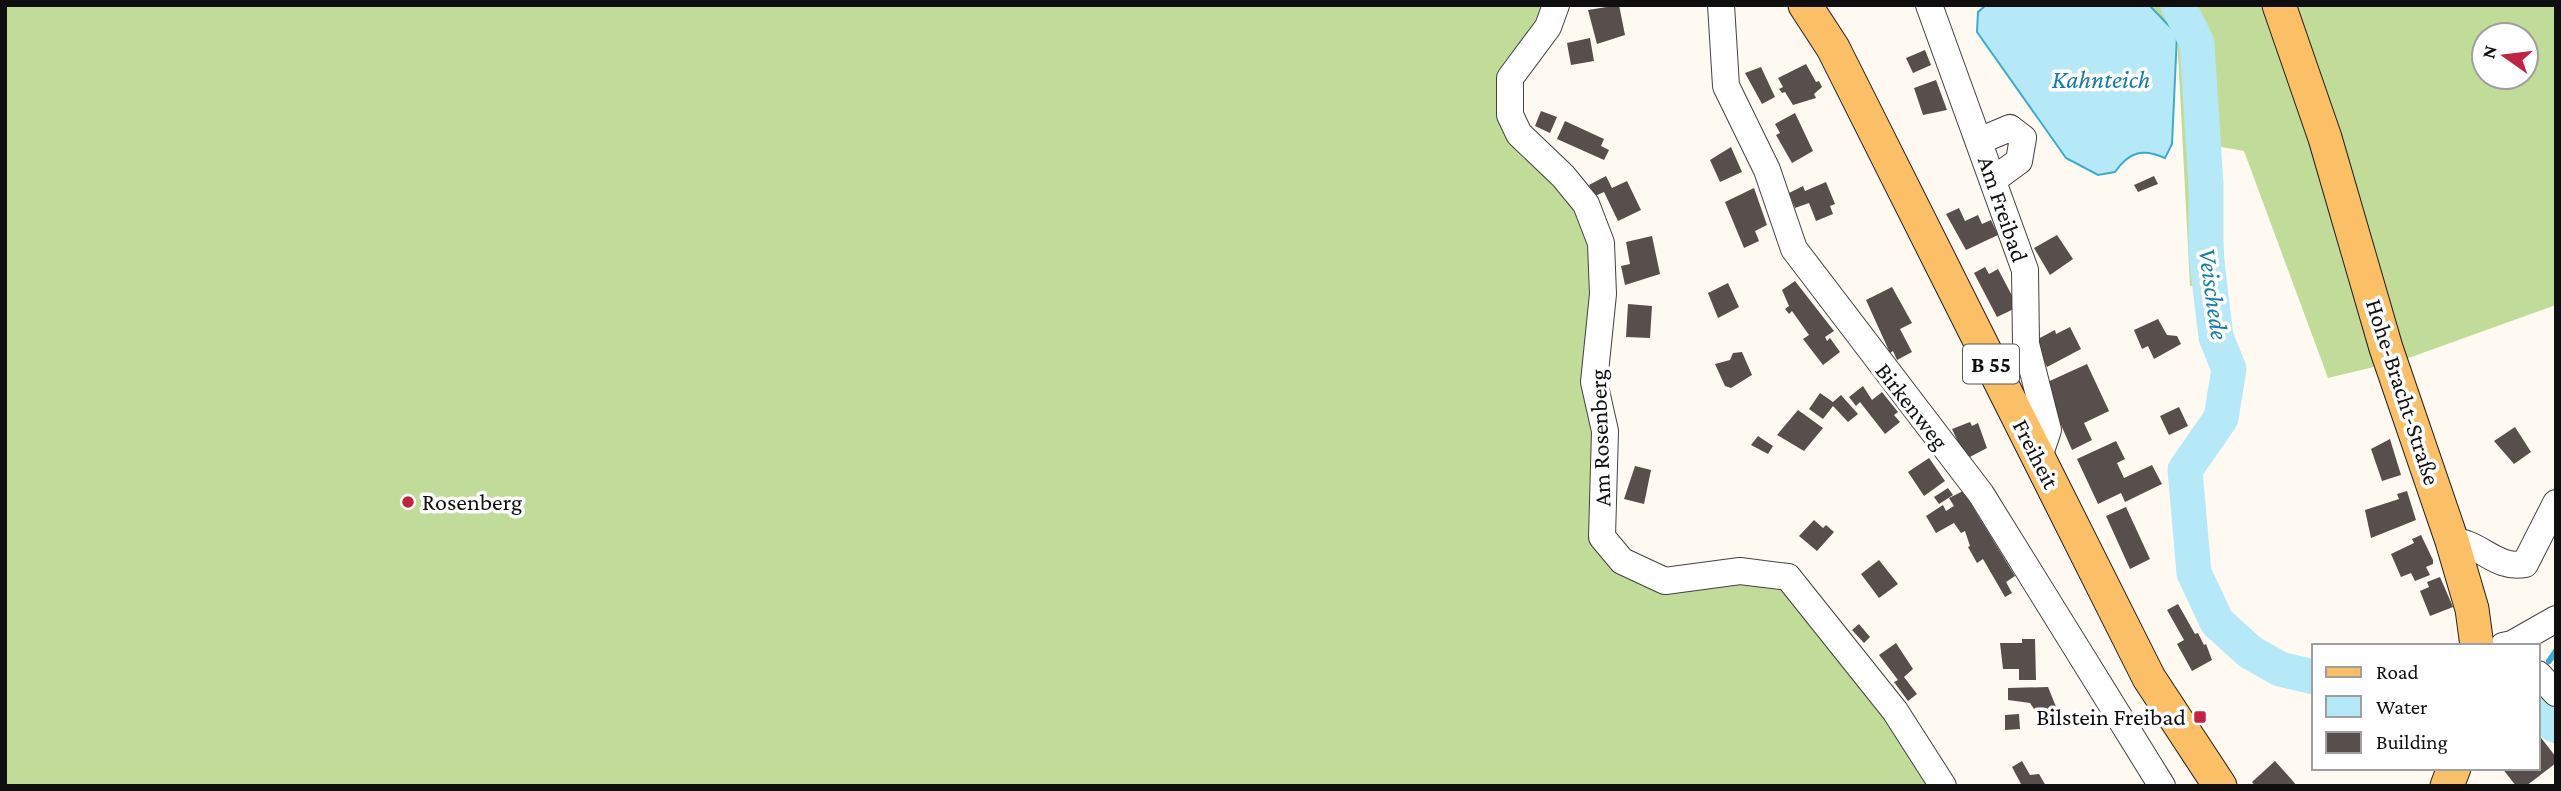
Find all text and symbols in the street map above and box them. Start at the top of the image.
north arrow [2470,21,2540,91]
text: N [2477,43,2501,61]
water label: Kahnteich [2052,65,2150,94]
street label: Am Freibad [1973,152,2034,266]
water label: Veischede [2193,246,2234,342]
street label: Hohe-Bracht-Straße [2361,295,2446,488]
road number: B 55 [1963,344,2019,384]
street label: Birkenweg [1870,357,1955,455]
street label: Am Rosenberg [1584,368,1615,507]
street label: Freiheit [2008,415,2066,494]
place label: Rosenberg [422,488,523,515]
marker: Rosenberg [400,494,416,510]
legend [2312,644,2540,770]
text: Road [2376,660,2419,684]
text: Water [2376,695,2428,719]
place label: Bilstein Freibad [2036,703,2186,730]
marker: Bilstein Freibad [2192,709,2208,725]
text: Building [2376,730,2448,754]

